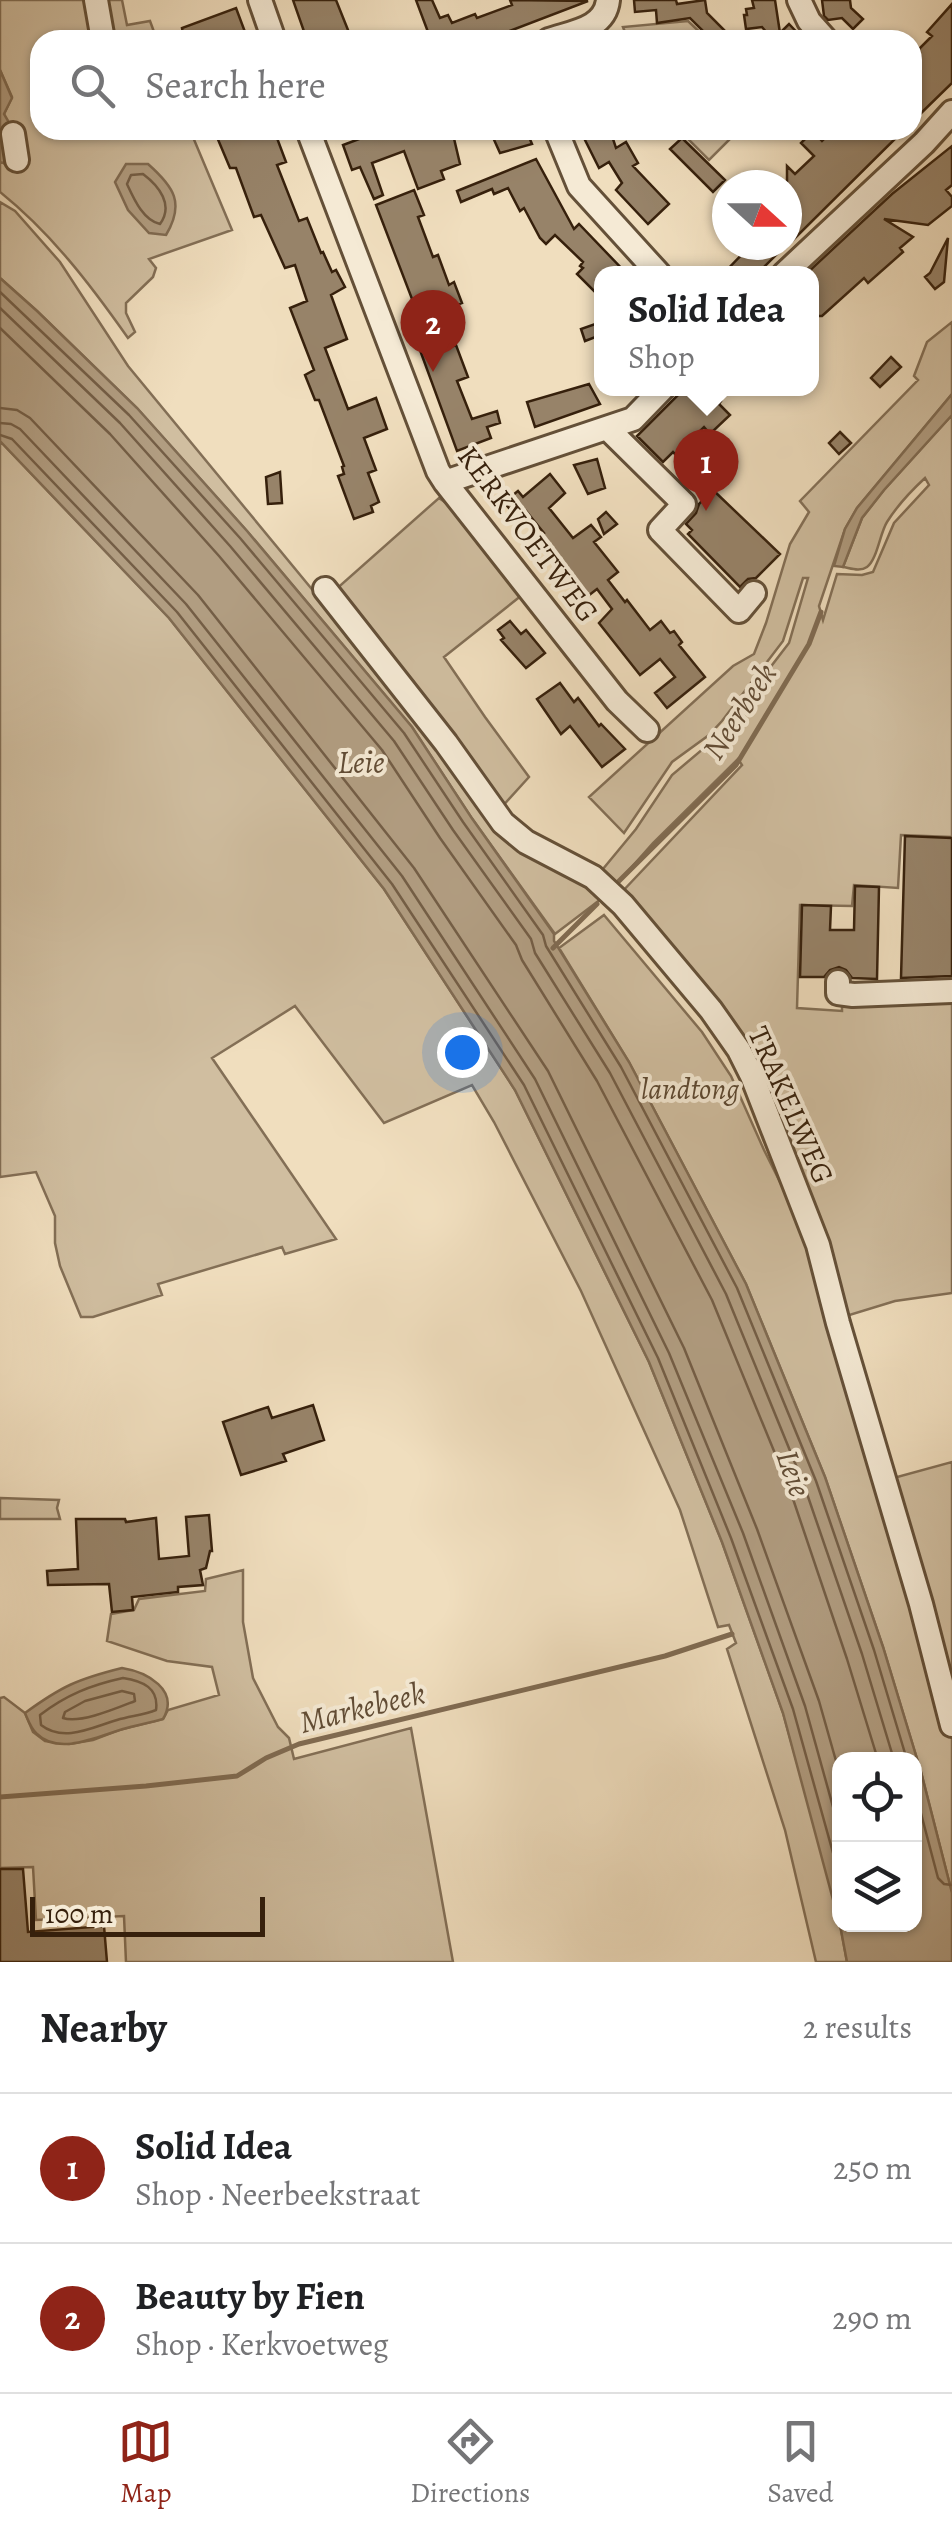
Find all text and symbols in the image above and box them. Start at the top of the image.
search box [30,30,922,140]
icon: search [65,58,120,113]
text: Search here [145,59,326,111]
north arrow [712,170,802,260]
popup [594,266,819,396]
text: Solid Idea [628,283,785,335]
pin: 2 [400,290,466,372]
text: Shop [628,335,695,379]
pin: 1 [674,428,738,511]
street label: KERKVOETWEG [448,438,608,630]
water label: Neerbeek [691,654,787,768]
water label: Leie [338,740,384,784]
street label: TRAKELWEG [739,1020,843,1190]
your location [437,1027,488,1078]
park label: landtong [641,1069,740,1109]
water label: Leie [766,1444,822,1502]
water label: Markebeek [295,1670,429,1744]
map controls [832,1752,922,1932]
button: locate [832,1752,922,1842]
button: layers [832,1842,922,1932]
scale bar [30,1892,265,1936]
text: 100 m [45,1895,113,1933]
text: Nearby [40,1999,167,2056]
text: 2 results [803,2005,912,2049]
text: Solid Idea [135,2120,292,2172]
text: 1 [67,2146,78,2190]
text: 250 m [833,2146,912,2190]
text: Shop · Neerbeekstraat [135,2172,420,2216]
text: Beauty by Fien [135,2270,365,2322]
text: 2 [65,2296,80,2340]
text: 290 m [832,2296,912,2340]
text: Shop · Kerkvoetweg [135,2322,389,2366]
tab: Map [118,2414,173,2512]
tab: Directions [410,2414,530,2512]
tab: Saved [767,2414,834,2512]

